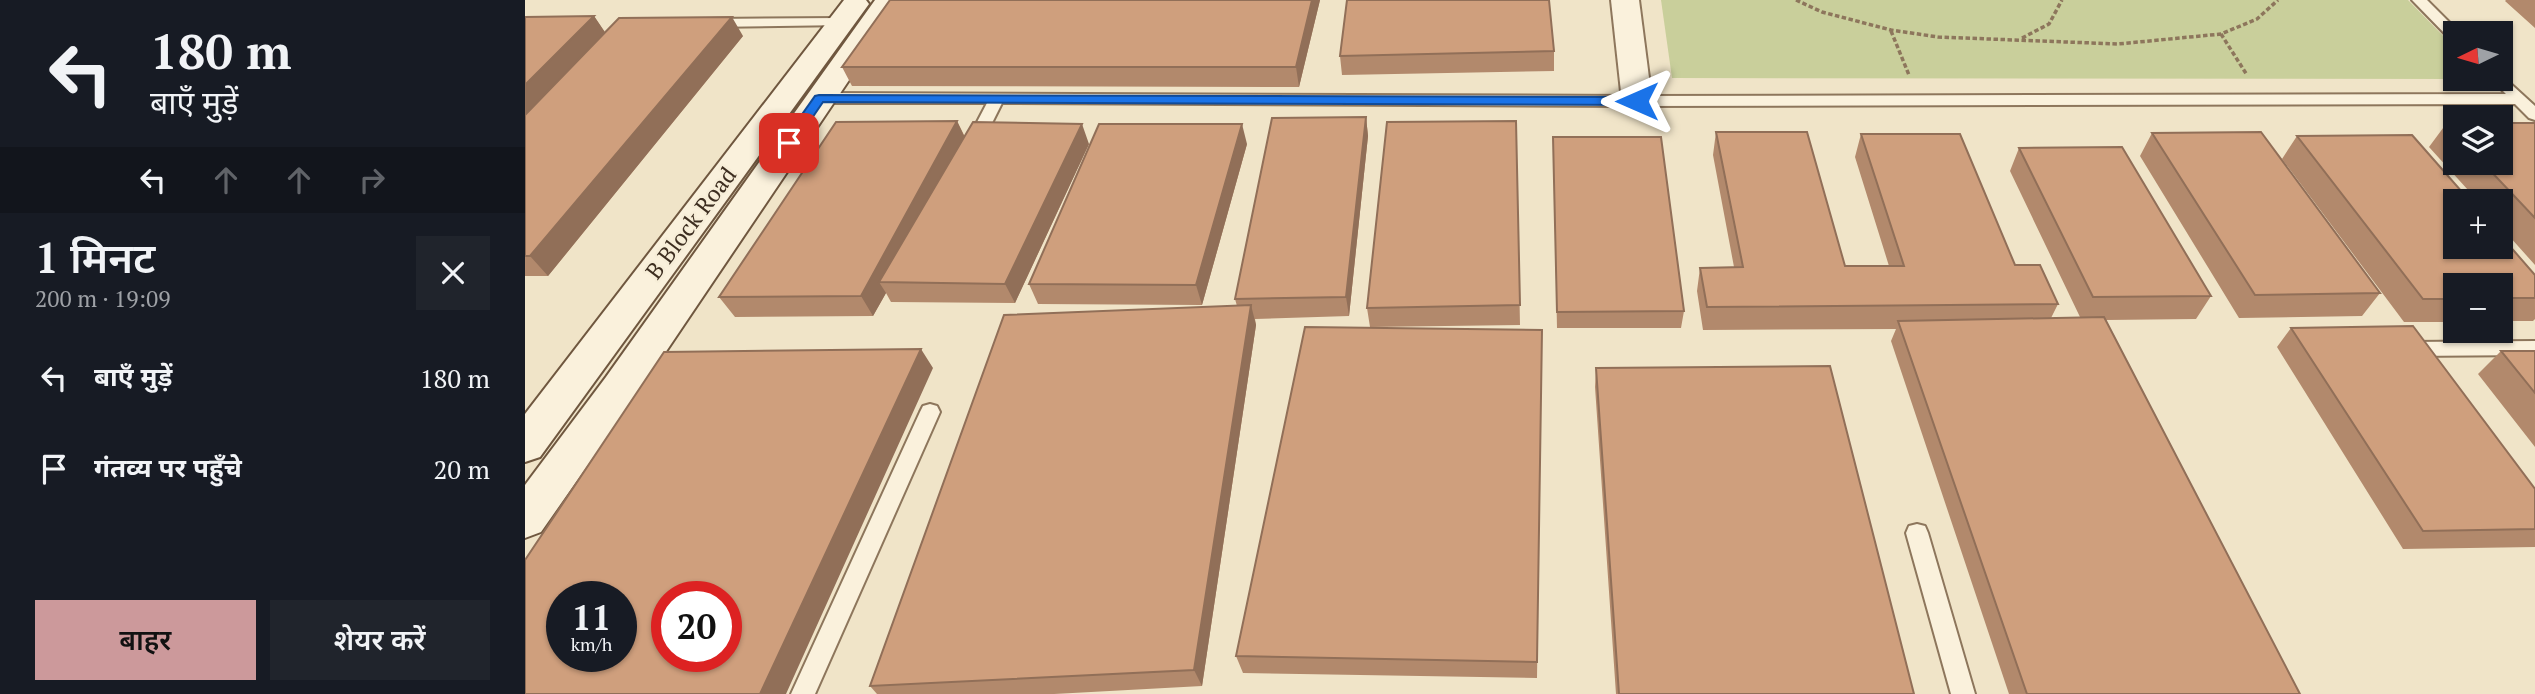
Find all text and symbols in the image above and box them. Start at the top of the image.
text: 180 m [150,18,292,83]
north arrow [2443,21,2513,91]
map controls [2443,21,2513,343]
icon: left [35,28,126,119]
position arrow [1600,64,1674,138]
text: बाएँ मुड़ें [150,81,238,123]
button: layers [2443,105,2513,175]
pin [759,113,819,173]
icon: arrive [770,124,808,162]
street label: B Block Road [638,160,743,285]
icon: left [134,161,172,199]
icon: ahead [207,161,245,199]
icon: ahead [280,161,318,199]
icon: right [353,161,391,199]
button: + [2443,189,2513,259]
text: 1 मिनट [35,229,155,285]
button: close [416,236,490,310]
button: − [2443,273,2513,343]
text: 200 m · 19:09 [35,283,170,314]
icon: left [35,359,73,397]
text: बाएँ मुड़ें [94,359,172,393]
text: 180 m [420,361,490,395]
icon: arrive [35,450,73,488]
text: गंतव्य पर पहुँचे [94,450,242,484]
text: 20 m [434,452,490,486]
speed limit sign: 20 [651,581,742,672]
text: 11 [572,594,611,640]
button: बाहर [35,600,256,680]
button: शेयर करें [270,600,490,680]
text: km/h [571,632,612,656]

